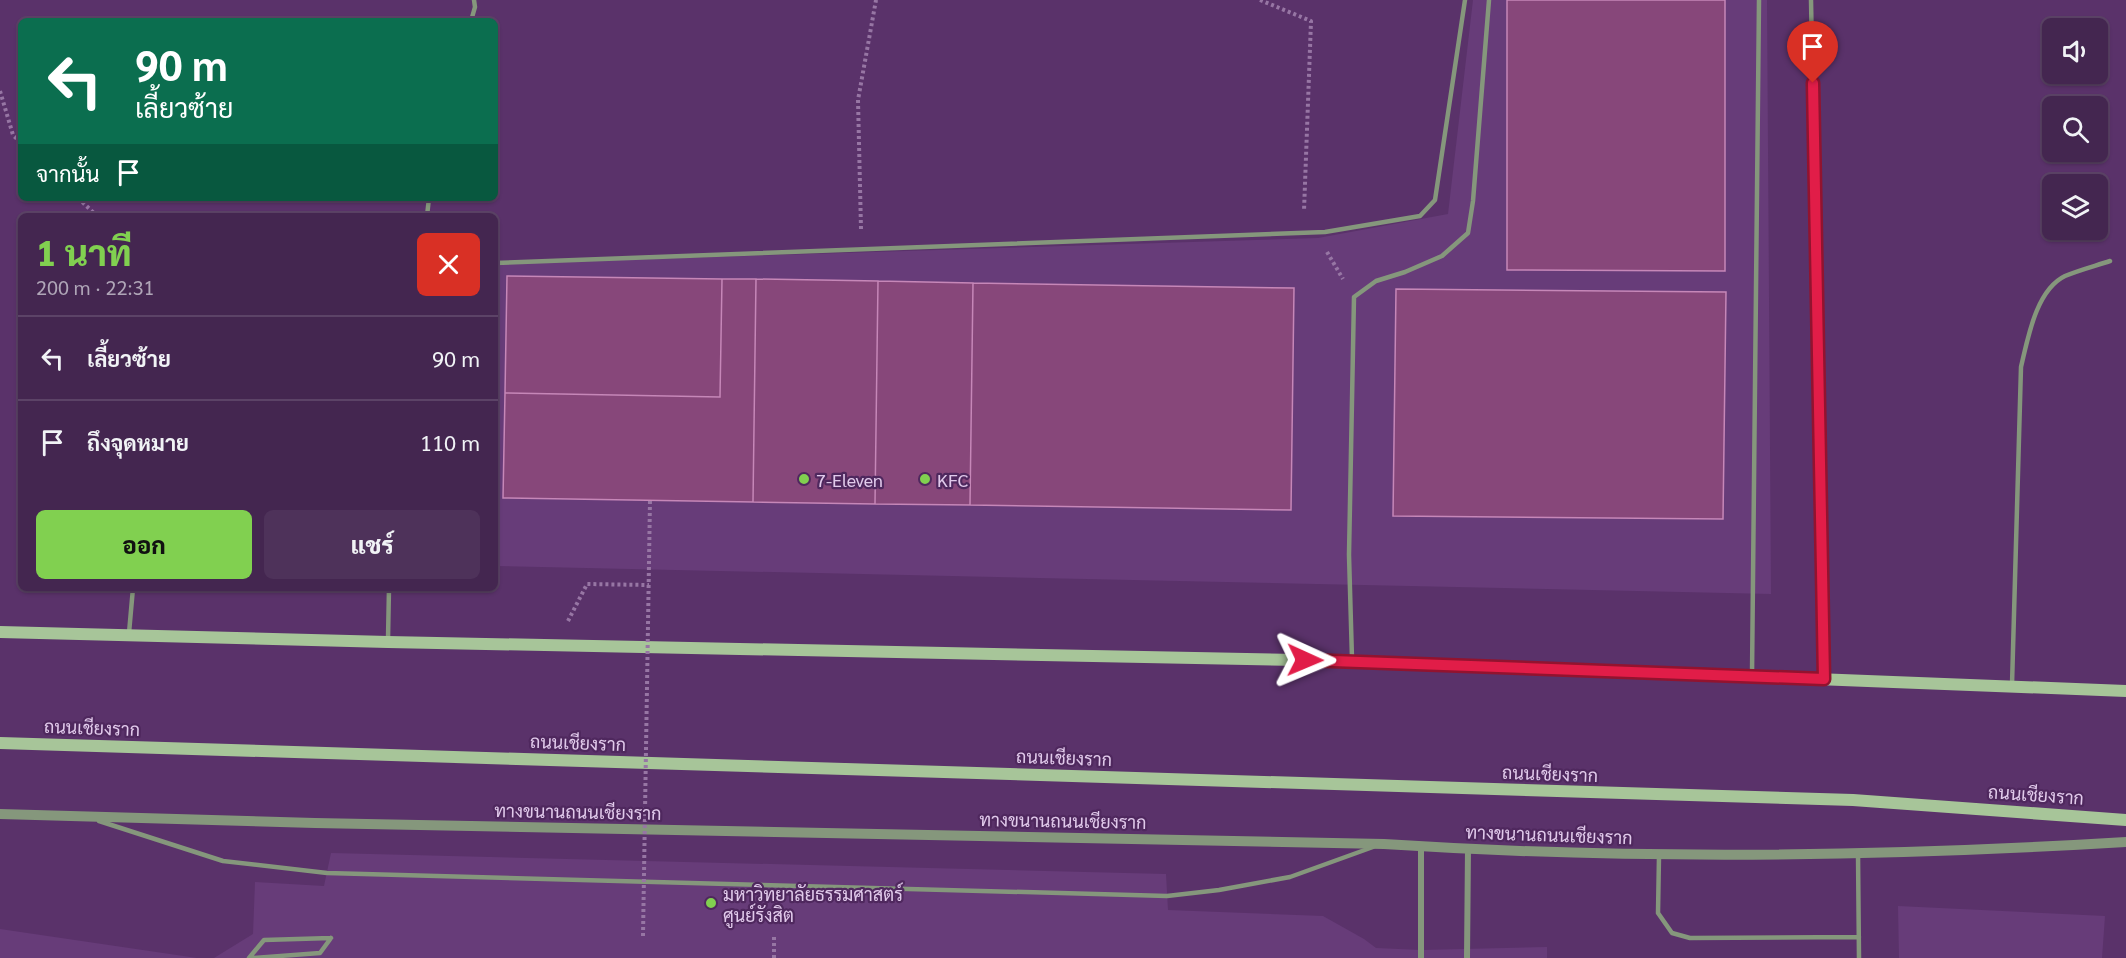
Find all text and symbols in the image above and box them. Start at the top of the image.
map controls [2042,18,2108,240]
button: sound [2042,18,2108,84]
pin [1787,21,1838,83]
icon: arrive [1796,30,1829,63]
text: 90 m [135,36,228,91]
icon: left [36,42,114,120]
text: เลี้ยวซ้าย [135,89,233,124]
button: search [2042,96,2108,162]
icon: arrive [112,156,145,189]
text: จากนั้น [36,159,100,187]
button: layers [2042,174,2108,240]
text: 1 นาที [36,228,132,274]
button: close [417,233,480,296]
text: 200 m · 22:31 [36,274,154,300]
icon: left [36,342,69,375]
text: เลี้ยวซ้าย [87,344,171,372]
text: 90 m [432,344,480,372]
icon: arrive [36,426,69,459]
text: ถึงจุดหมาย [87,428,189,456]
text: 110 m [420,428,480,456]
place label: 7-Eleven [816,468,883,491]
place label: KFC [937,468,969,491]
marker: 7-Eleven [797,472,811,486]
marker: KFC [918,472,932,486]
button: ออก [36,510,252,579]
button: แชร์ [264,510,480,579]
position arrow [1273,628,1337,692]
street label: ถนนเชียงราก [44,714,140,740]
street label: ถนนเชียงราก [530,729,626,755]
street label: ถนนเชียงราก [1016,744,1112,770]
street label: ถนนเชียงราก [1502,760,1598,786]
street label: ถนนเชียงราก [1987,779,2085,809]
street label: ทางขนานถนนเชียงราก [494,798,662,824]
street label: ทางขนานถนนเชียงราก [979,807,1147,833]
street label: ทางขนานถนนเชียงราก [1465,820,1633,848]
place label: มหาวิทยาลัยธรรมศาสตร์ ศูนย์รังสิต [723,882,903,929]
marker: มหาวิทยาลัยธรรมศาสตร์ ศูนย์รังสิต [704,896,718,910]

